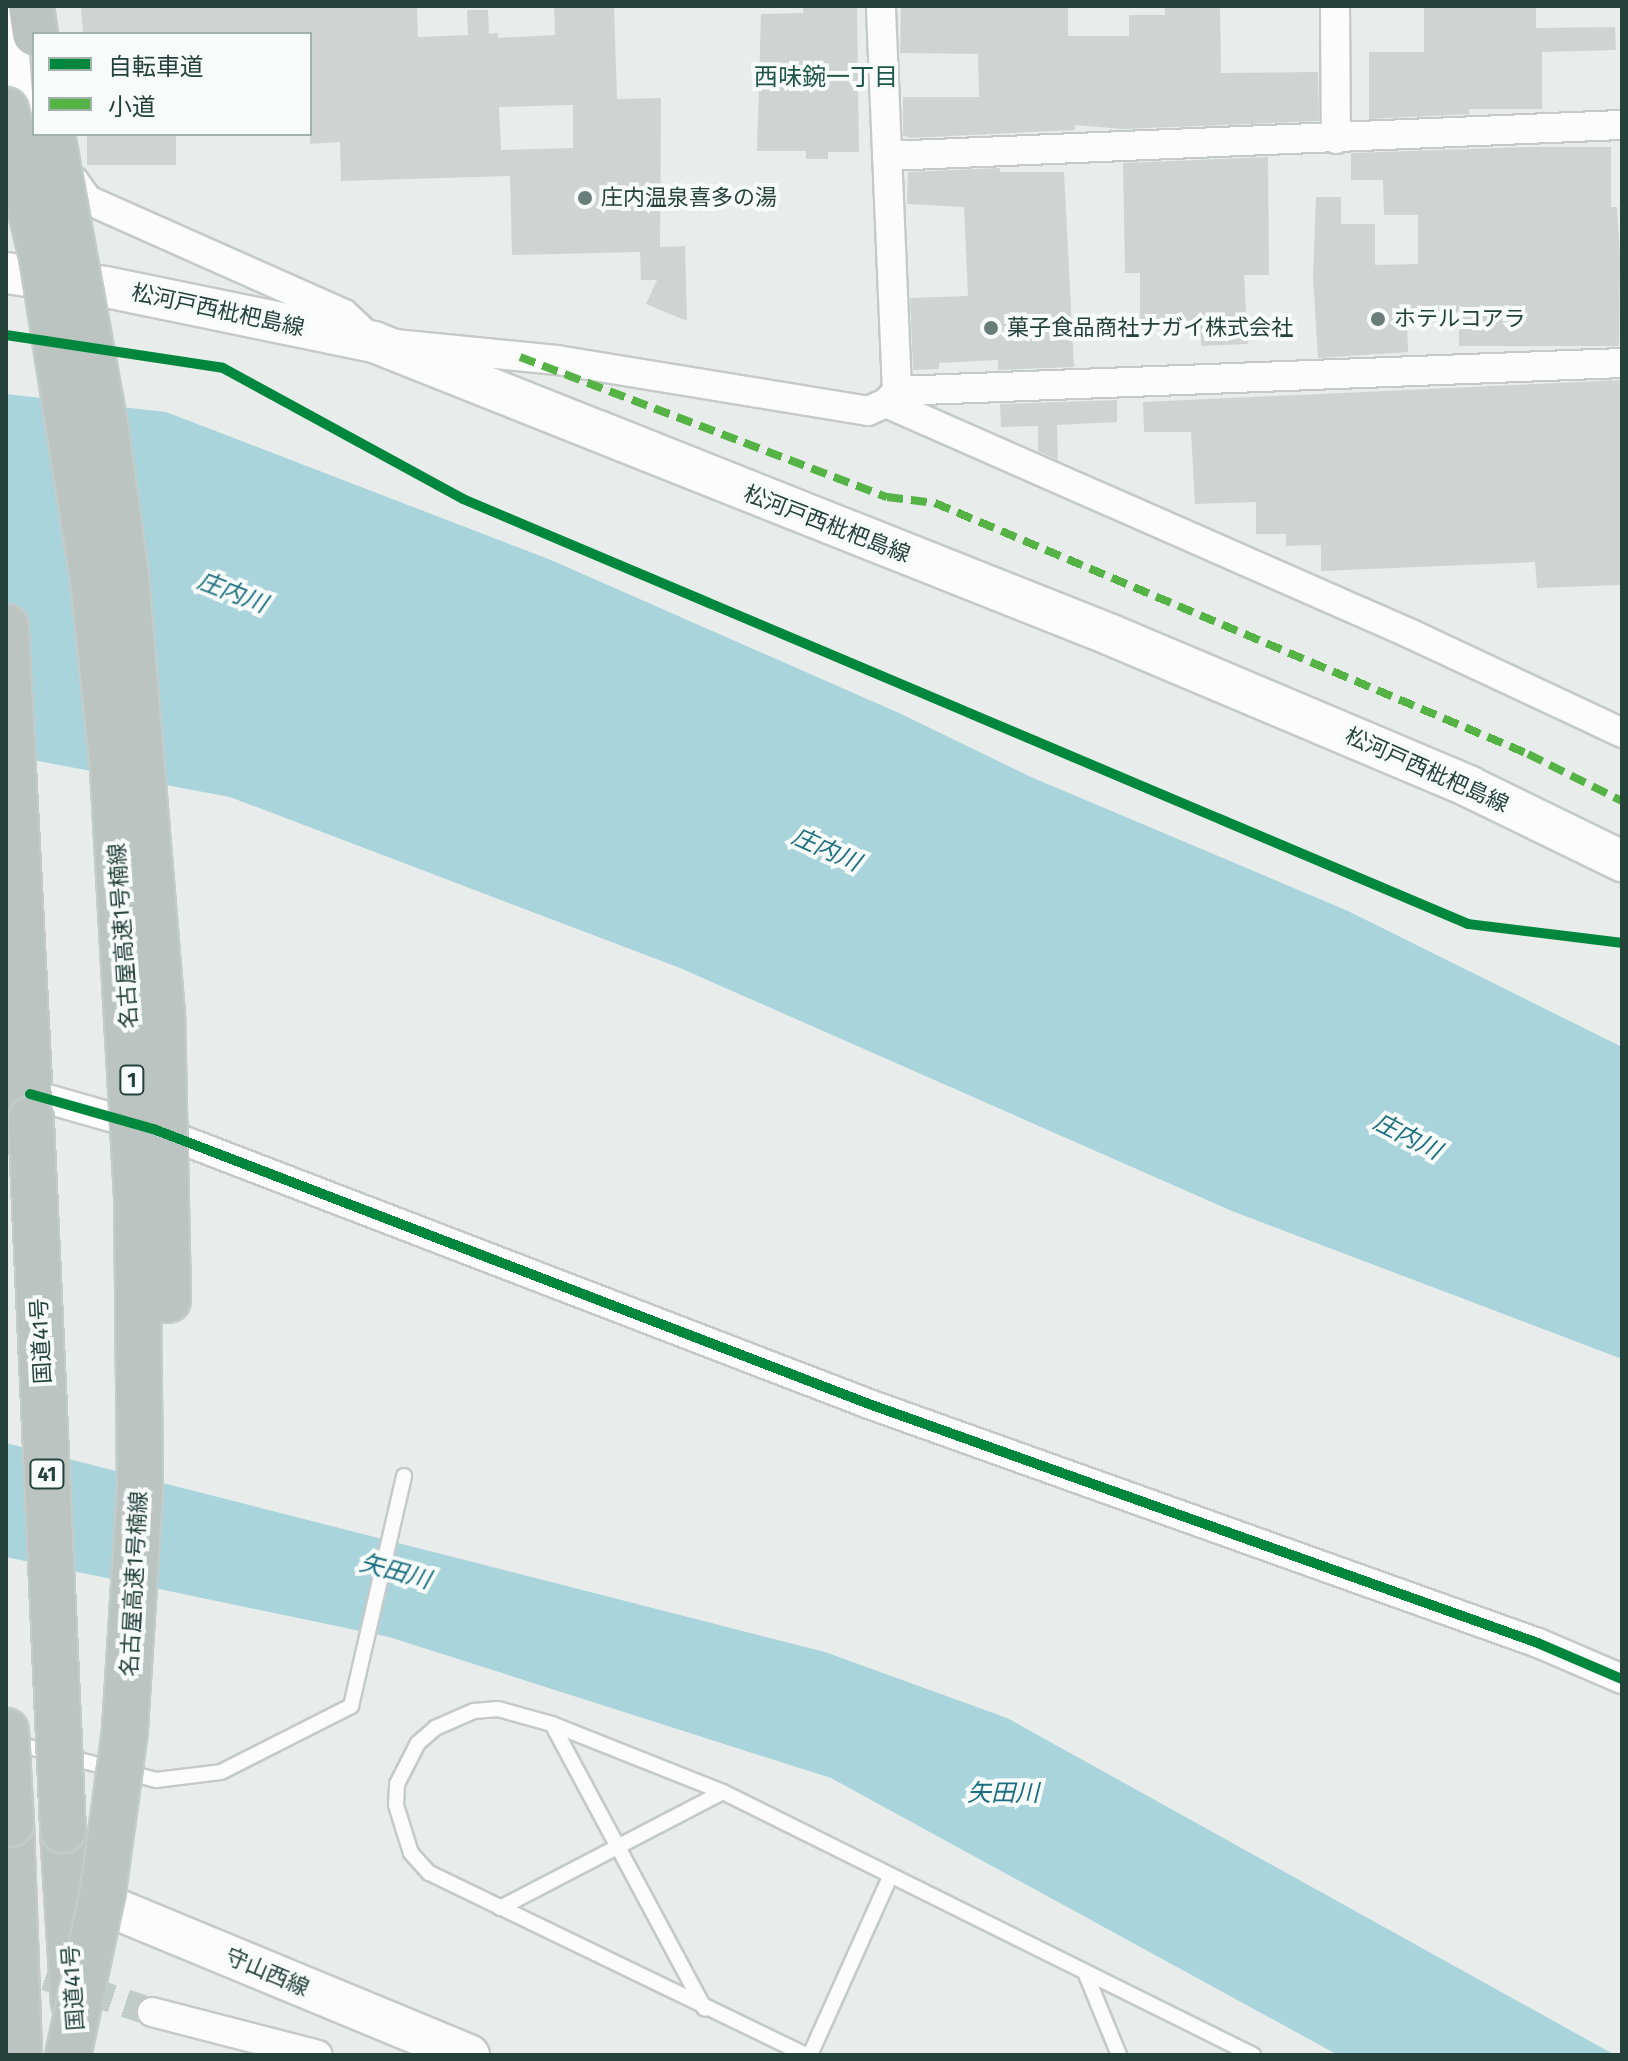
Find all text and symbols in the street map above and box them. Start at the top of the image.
legend [32,32,312,136]
text: 自転車道 [108,53,204,81]
district label: 西味鋺一丁目 [754,64,898,92]
text: 小道 [108,93,156,121]
place label: 庄内温泉喜多の湯 [601,185,777,211]
marker: 庄内温泉喜多の湯 [576,189,594,207]
street label: 松河戸西枇杷島線 [129,279,307,341]
place label: ホテルコアラ [1394,306,1526,332]
marker: ホテルコアラ [1369,310,1387,328]
place label: 菓子食品商社ナガイ株式会社 [1007,315,1293,341]
marker: 菓子食品商社ナガイ株式会社 [982,319,1000,337]
street label: 松河戸西枇杷島線 [740,480,914,568]
water label: 庄内川 [193,567,271,619]
street label: 松河戸西枇杷島線 [1341,722,1513,818]
water label: 庄内川 [787,822,865,878]
street label: 名古屋高速1号楠線 [103,843,143,1029]
road number: 1 [118,1064,146,1096]
water label: 庄内川 [1368,1108,1446,1166]
street label: 国道41号 [26,1297,56,1385]
road number: 41 [29,1458,65,1490]
street label: 名古屋高速1号楠線 [116,1491,152,1677]
water label: 矢田川 [356,1549,434,1595]
water label: 矢田川 [967,1780,1039,1808]
street label: 守山西線 [221,1943,313,2001]
street label: 国道41号 [57,1944,89,2032]

